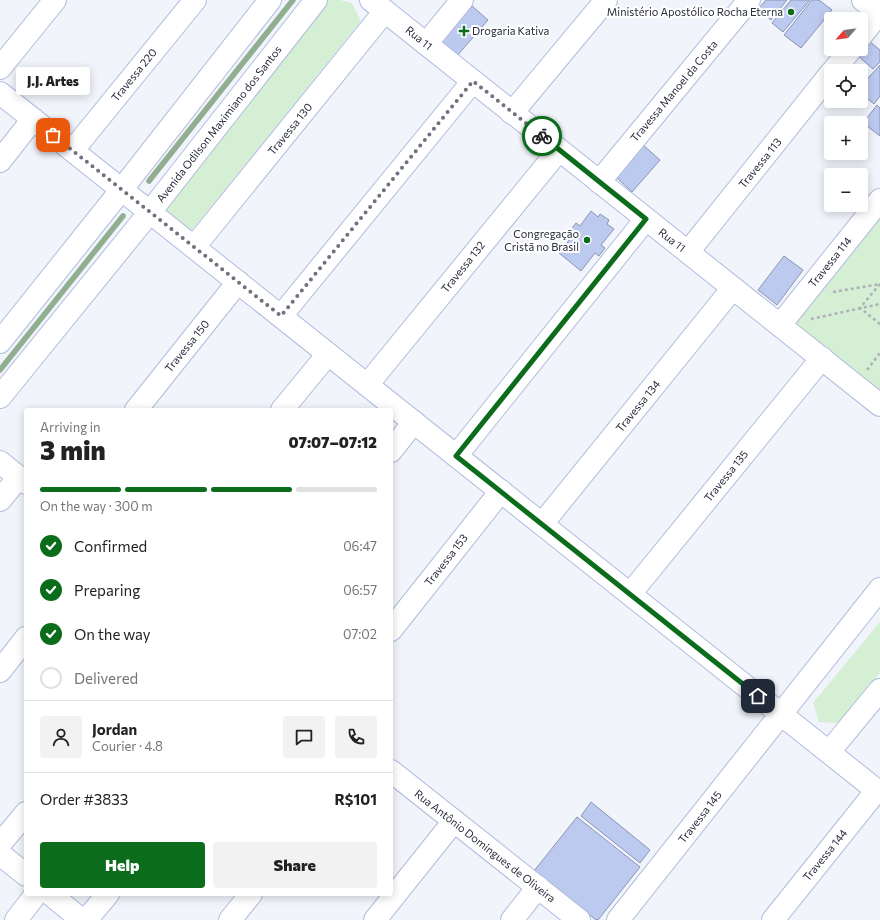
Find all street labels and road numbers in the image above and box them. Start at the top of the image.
street label: Rua 11 [403,23,435,52]
street label: Travessa Manoel da Costa [627,37,720,144]
street label: Avenida Odilson Maximiano dos Santos [153,43,284,205]
street label: Travessa 220 [108,46,159,104]
street label: Travessa 130 [265,100,315,157]
street label: Travessa 113 [735,135,784,190]
street label: Rua 11 [656,225,688,254]
street label: Travessa 114 [805,234,854,290]
street label: Travessa 132 [438,238,487,295]
street label: Travessa 150 [162,317,212,374]
street label: Travessa 134 [613,377,663,434]
street label: Travessa 135 [701,447,750,504]
street label: Travessa 153 [421,531,470,588]
street label: Rua Antônio Domingues de Oliveira [412,786,558,905]
street label: Travessa 145 [675,788,724,845]
street label: Travessa 144 [800,826,850,883]

